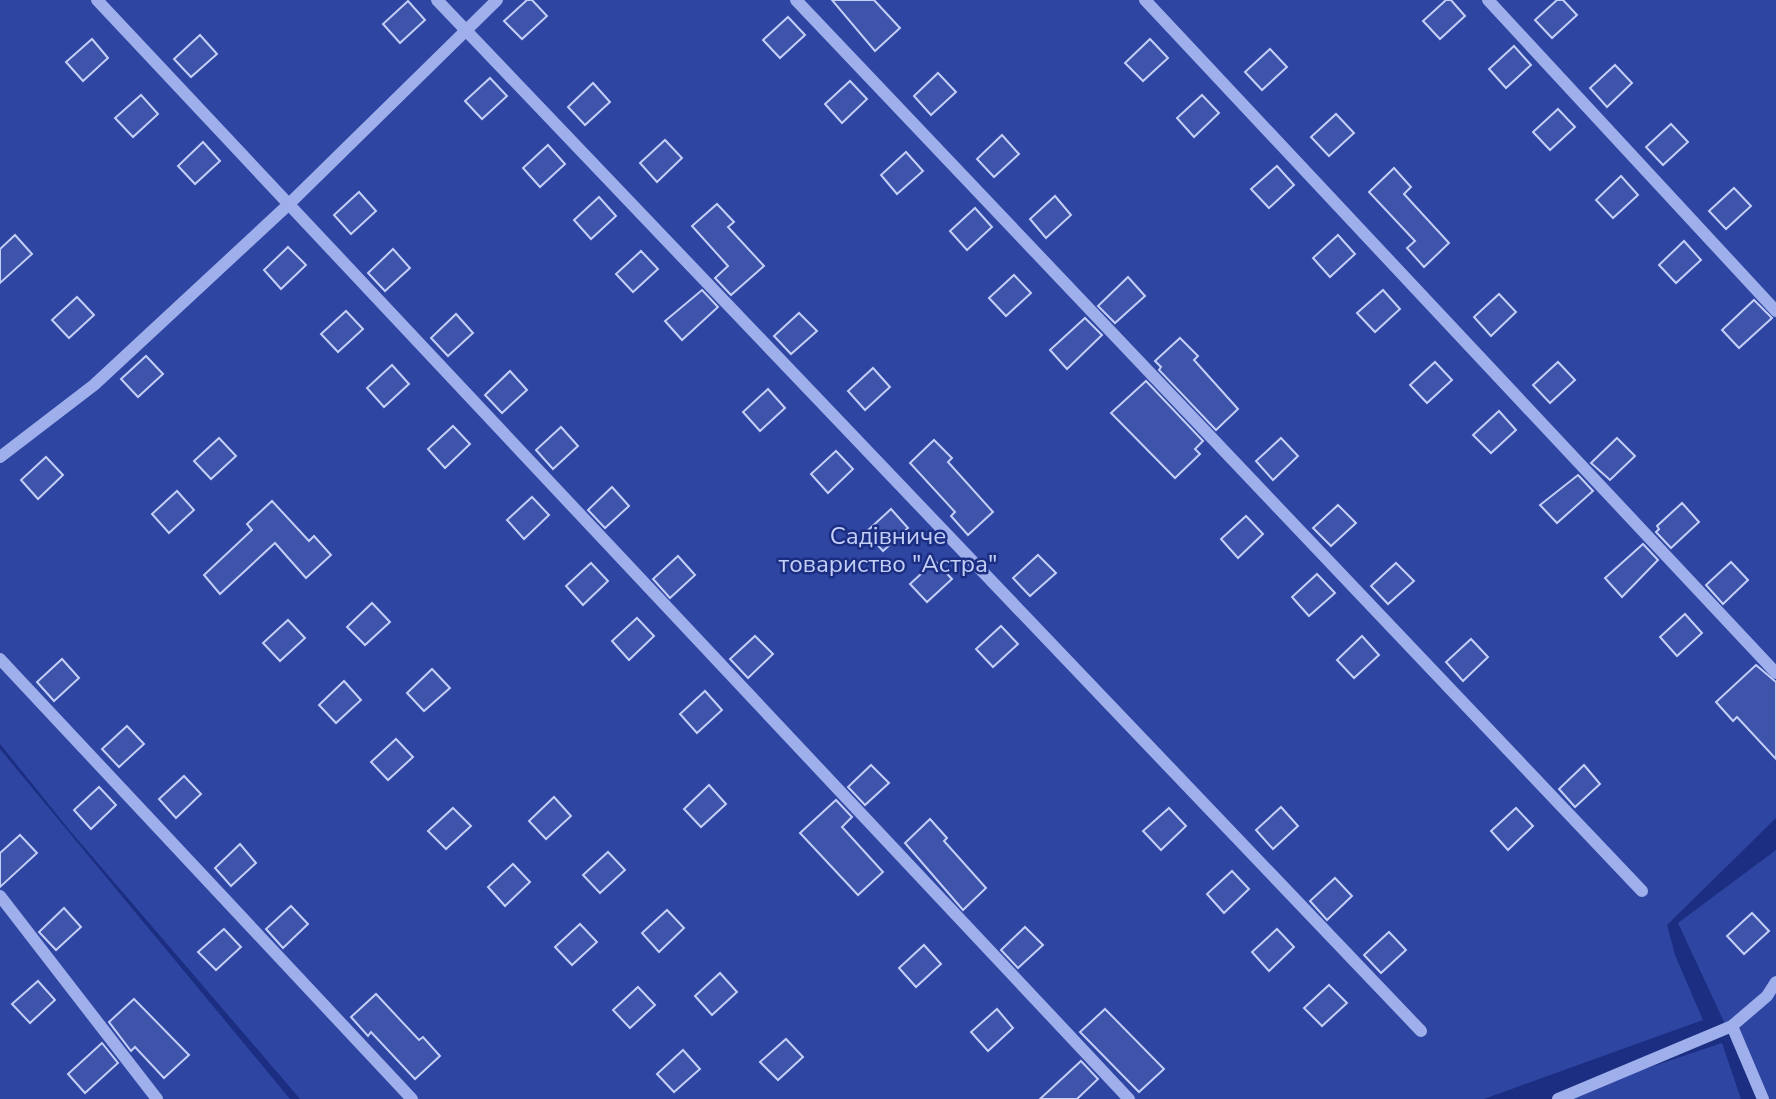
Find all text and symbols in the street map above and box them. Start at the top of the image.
park label: Садівниче товариство "Астра" [779,520,997,580]

